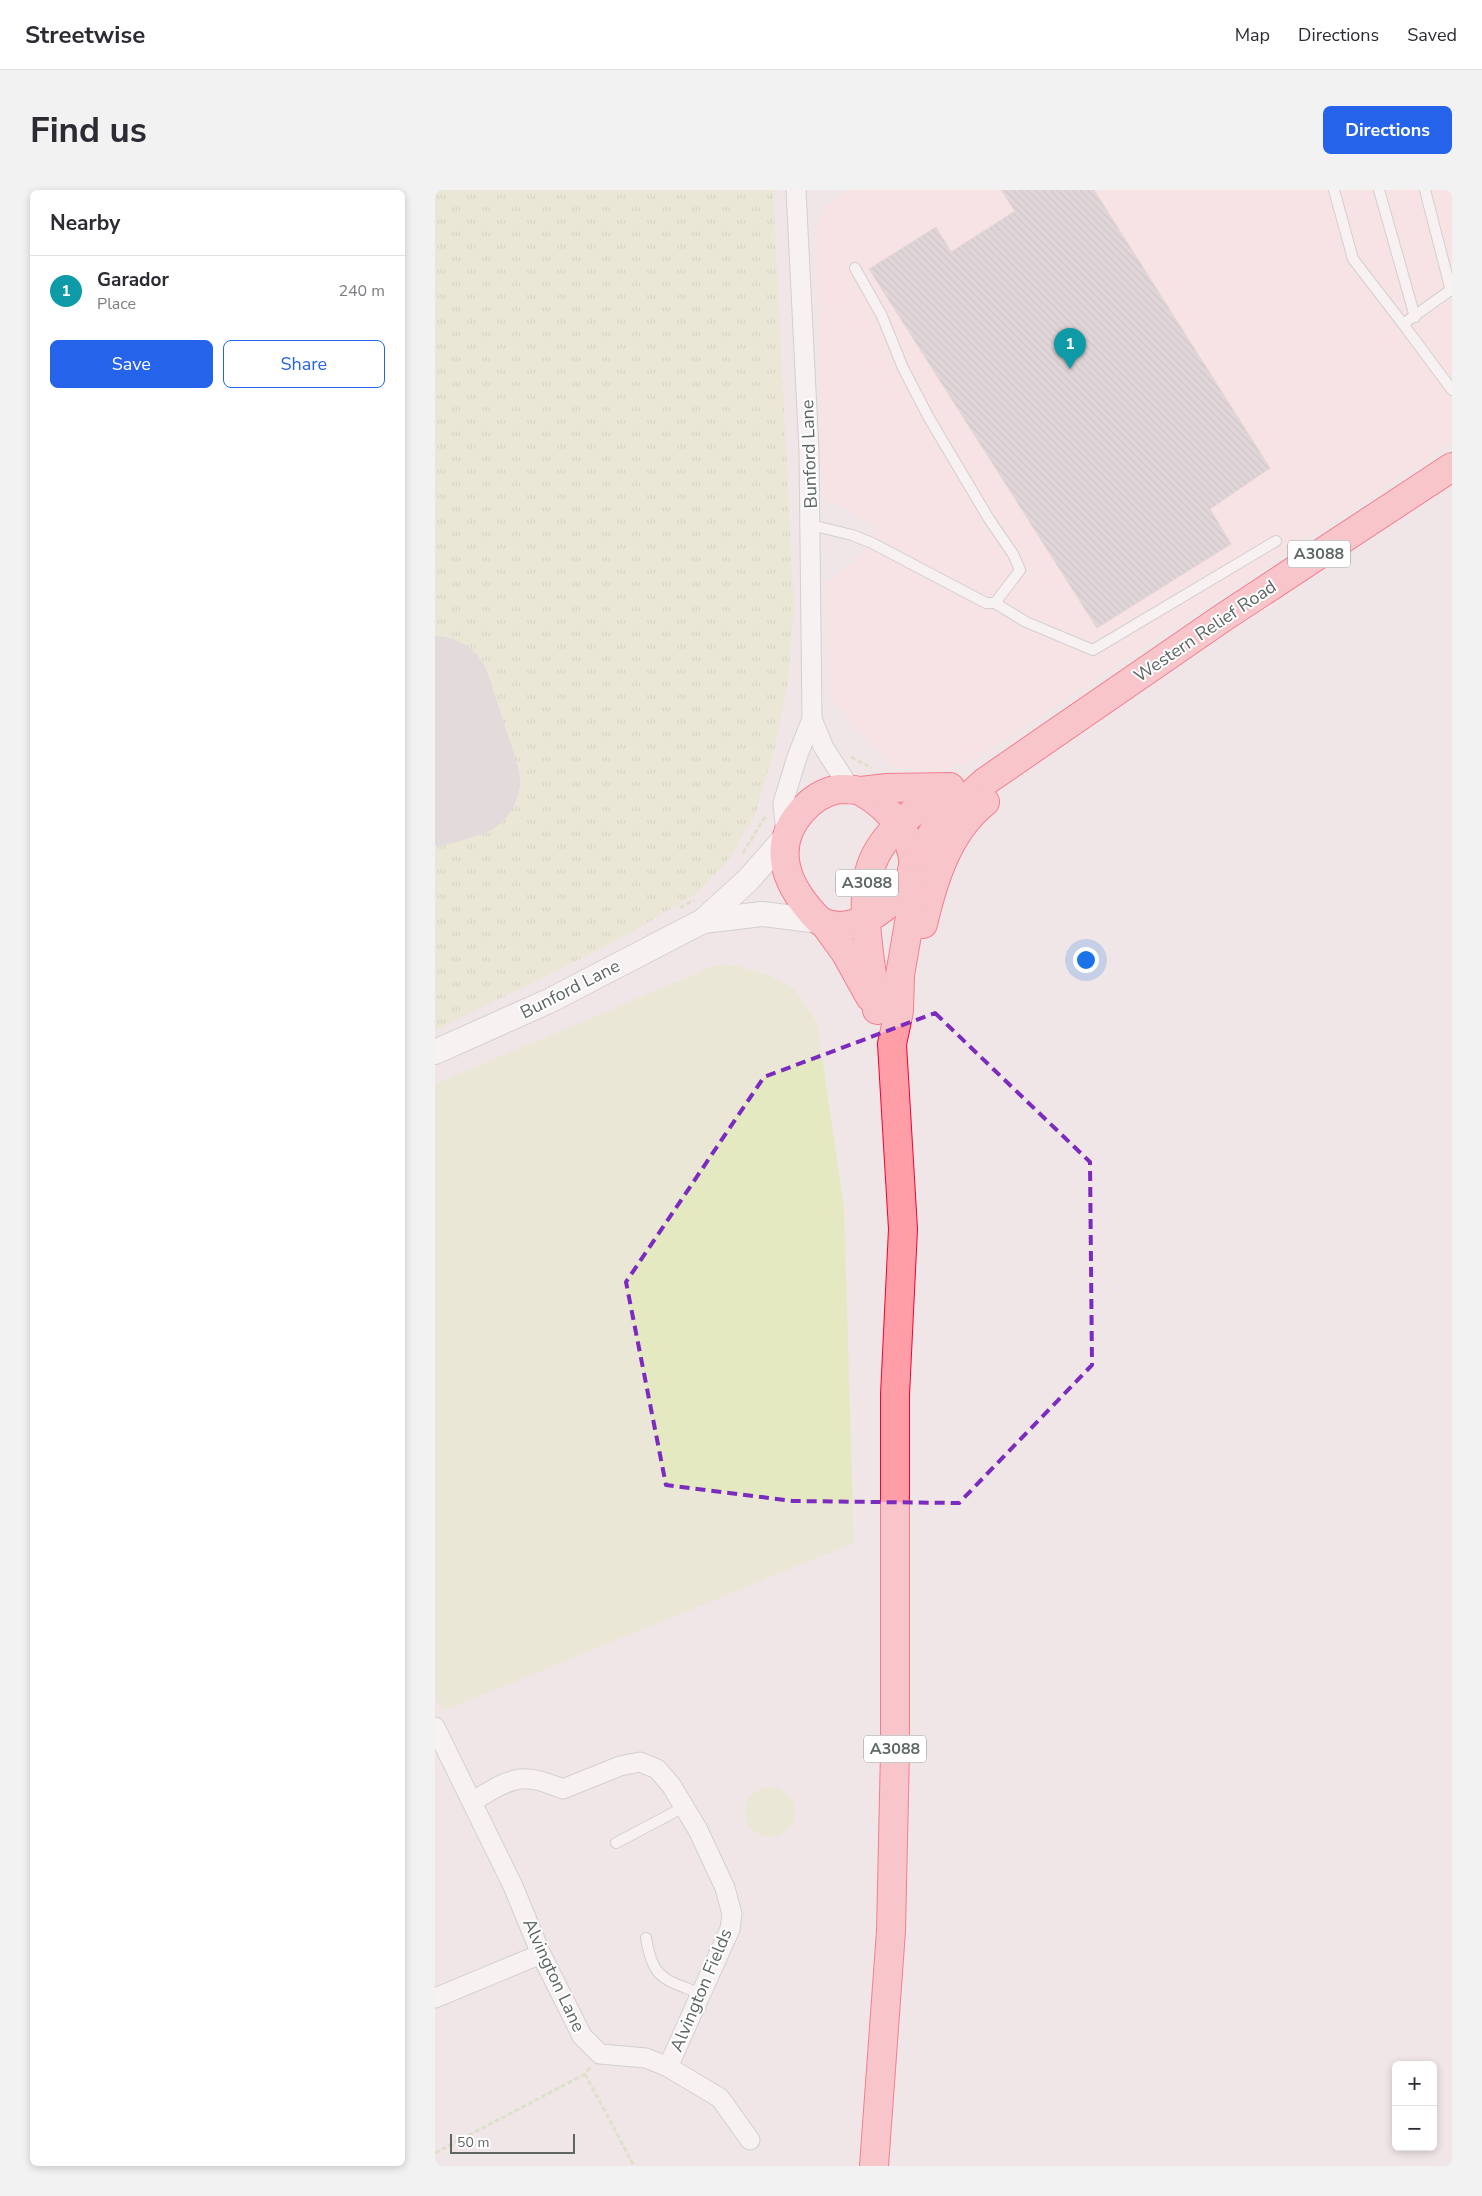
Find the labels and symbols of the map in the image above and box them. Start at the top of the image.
pin: 1 [1054,328,1086,369]
street label: Bunford Lane [795,399,823,509]
road number: A3088 [1288,540,1350,568]
street label: Western Relief Road [1129,574,1281,688]
road number: A3088 [836,870,898,896]
your location [1073,947,1099,973]
street label: Bunford Lane [516,954,624,1024]
road number: A3088 [864,1736,926,1762]
street label: Alvington Lane [517,1914,591,2036]
street label: Alvington Fields [664,1925,738,2055]
scale bar [450,2131,575,2154]

